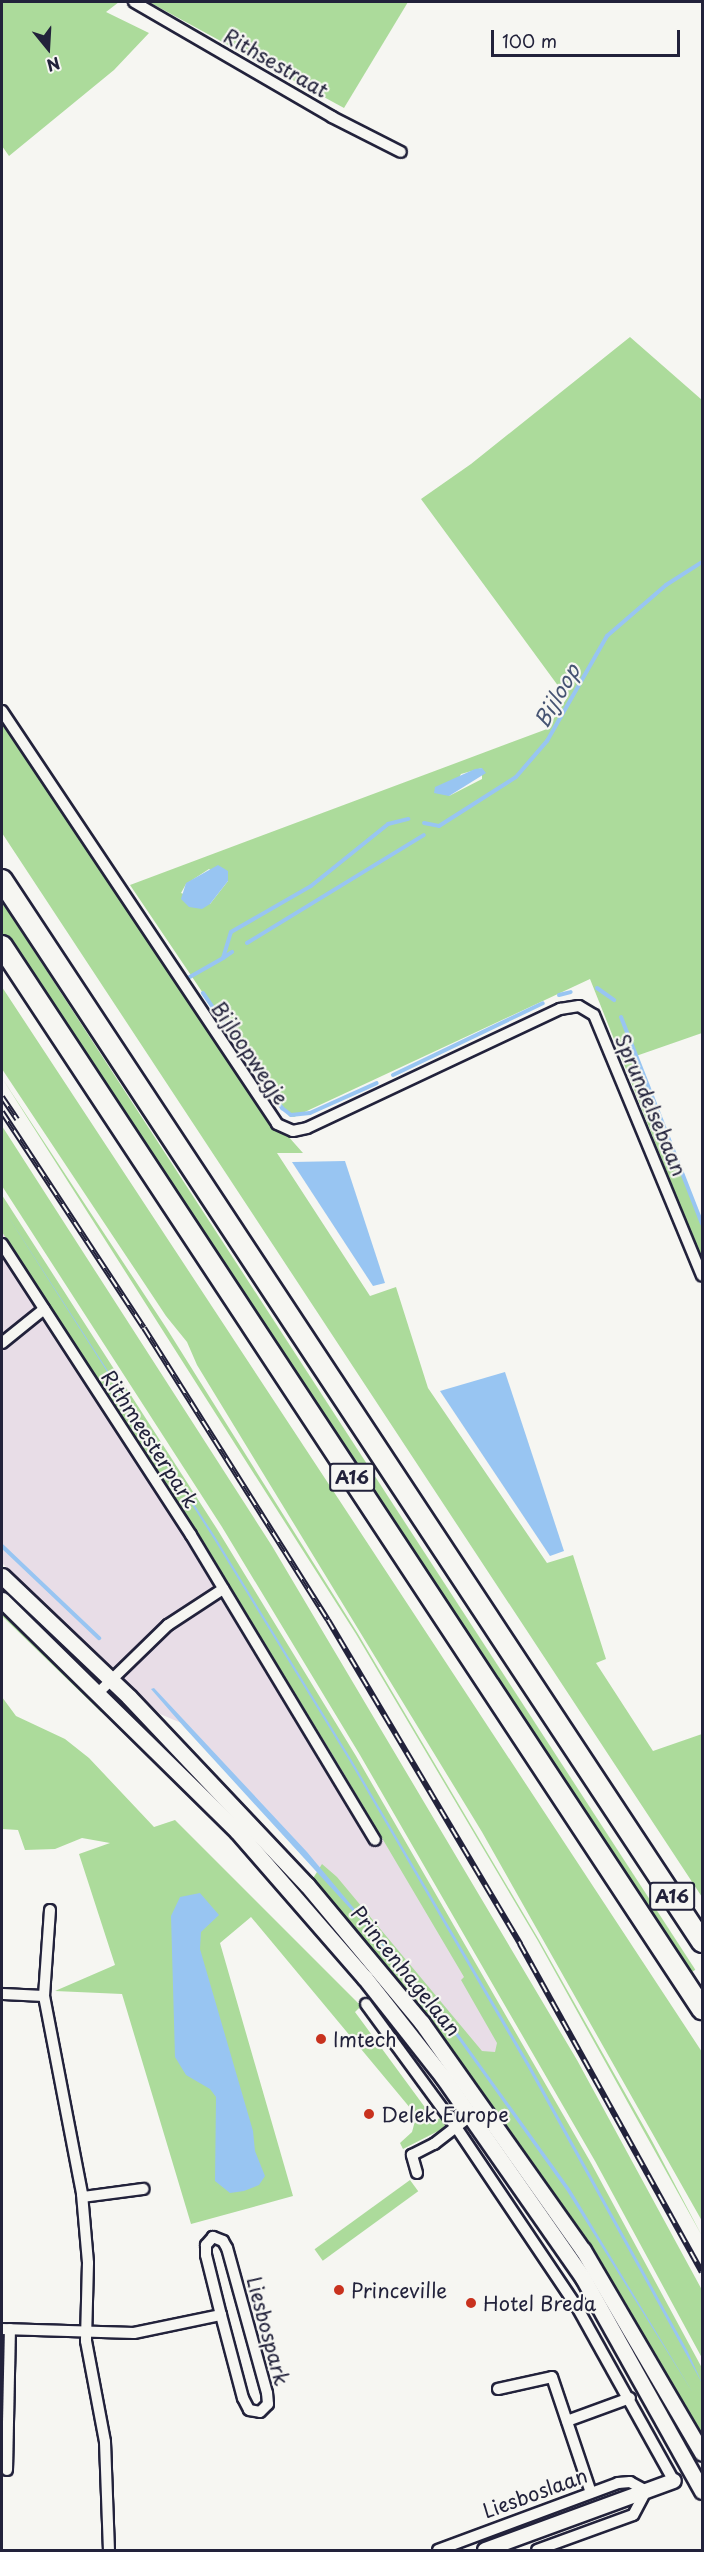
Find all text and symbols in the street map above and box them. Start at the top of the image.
north arrow [18,18,78,78]
scale bar [494,18,683,56]
street label: Rithsestraat [220,24,332,102]
text: 100 m [502,27,557,54]
text: N [44,52,63,78]
water label: Bijloop [528,659,584,731]
street label: Bijloopwegje [207,997,293,1109]
street label: Sprundelsebaan [610,1030,692,1180]
street label: Rithmeesterpark [97,1366,203,1512]
road number: A16 [328,1462,376,1492]
road number: A16 [648,1881,696,1911]
street label: Princenhagelaan [346,1901,466,2041]
place label: Imtech [333,2027,397,2051]
marker: Imtech [314,2032,328,2046]
place label: Delek Europe [381,2102,510,2126]
marker: Delek Europe [362,2107,376,2121]
street label: Liesbospark [242,2274,294,2388]
place label: Princeville [351,2278,447,2302]
marker: Princeville [332,2283,346,2297]
place label: Hotel Breda [483,2291,597,2315]
marker: Hotel Breda [464,2296,478,2310]
street label: Liesboslaan [479,2463,591,2523]

